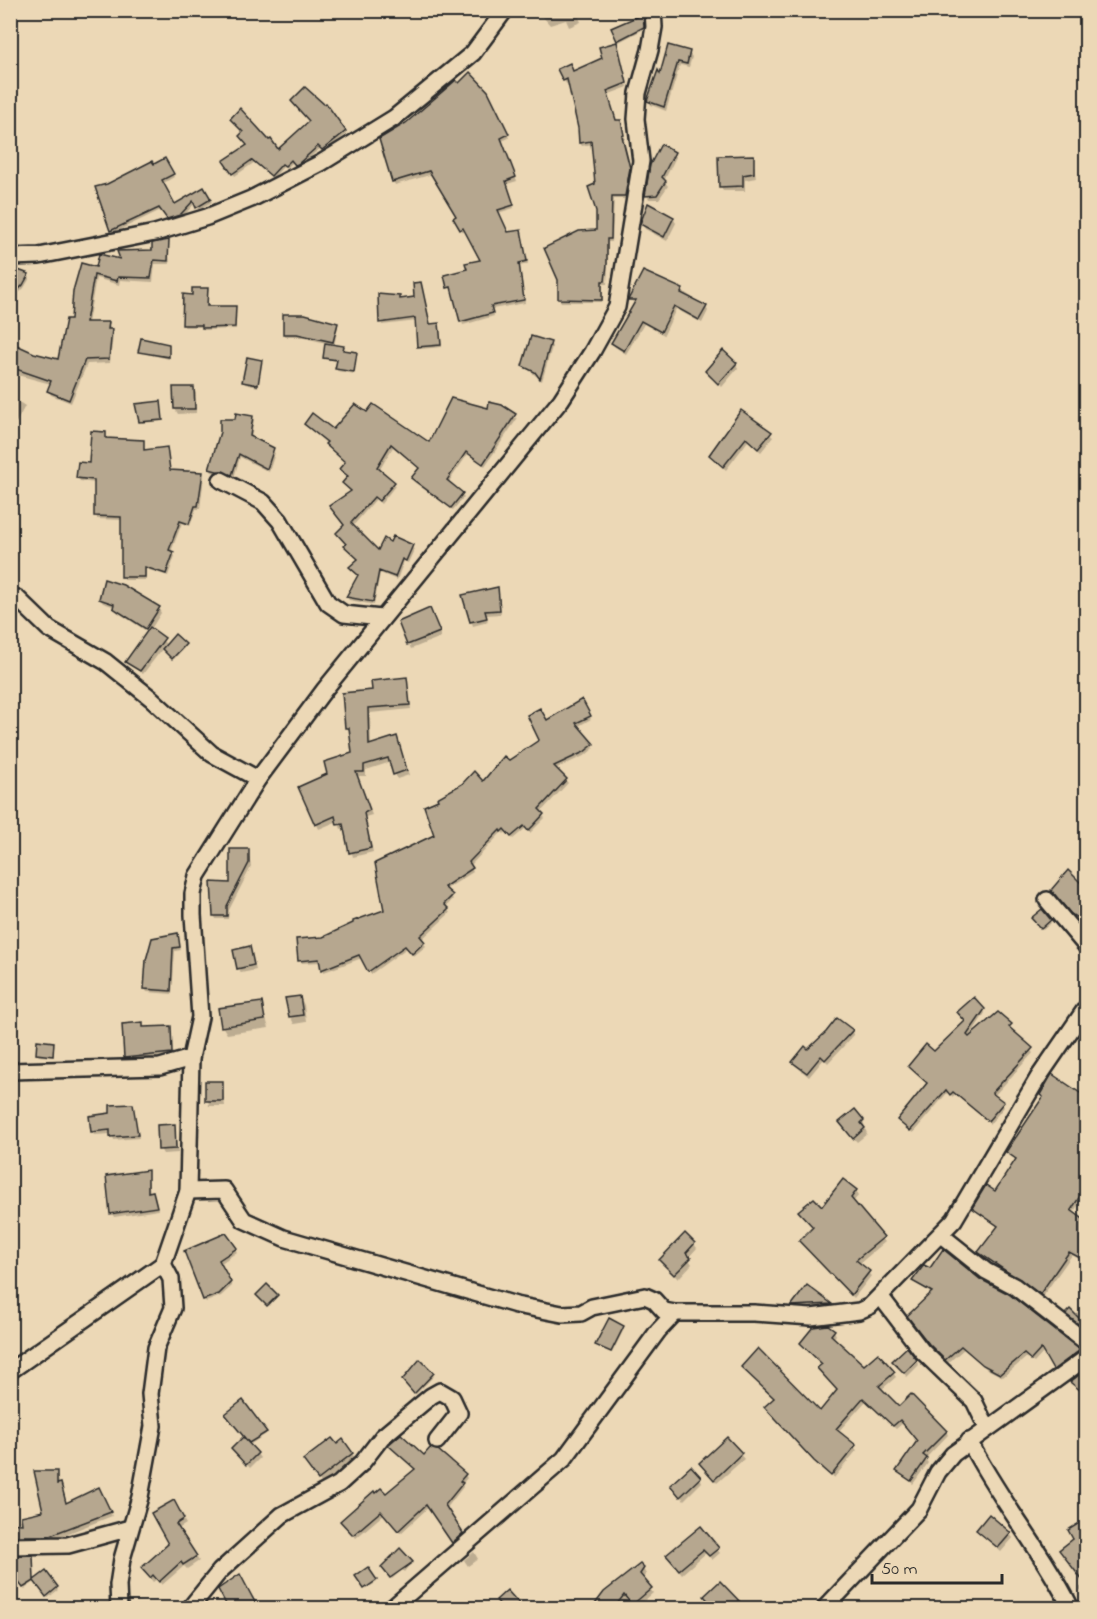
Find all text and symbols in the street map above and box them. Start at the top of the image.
scale bar [872,1547,1002,1585]
text: 50 m [881,1557,918,1583]

